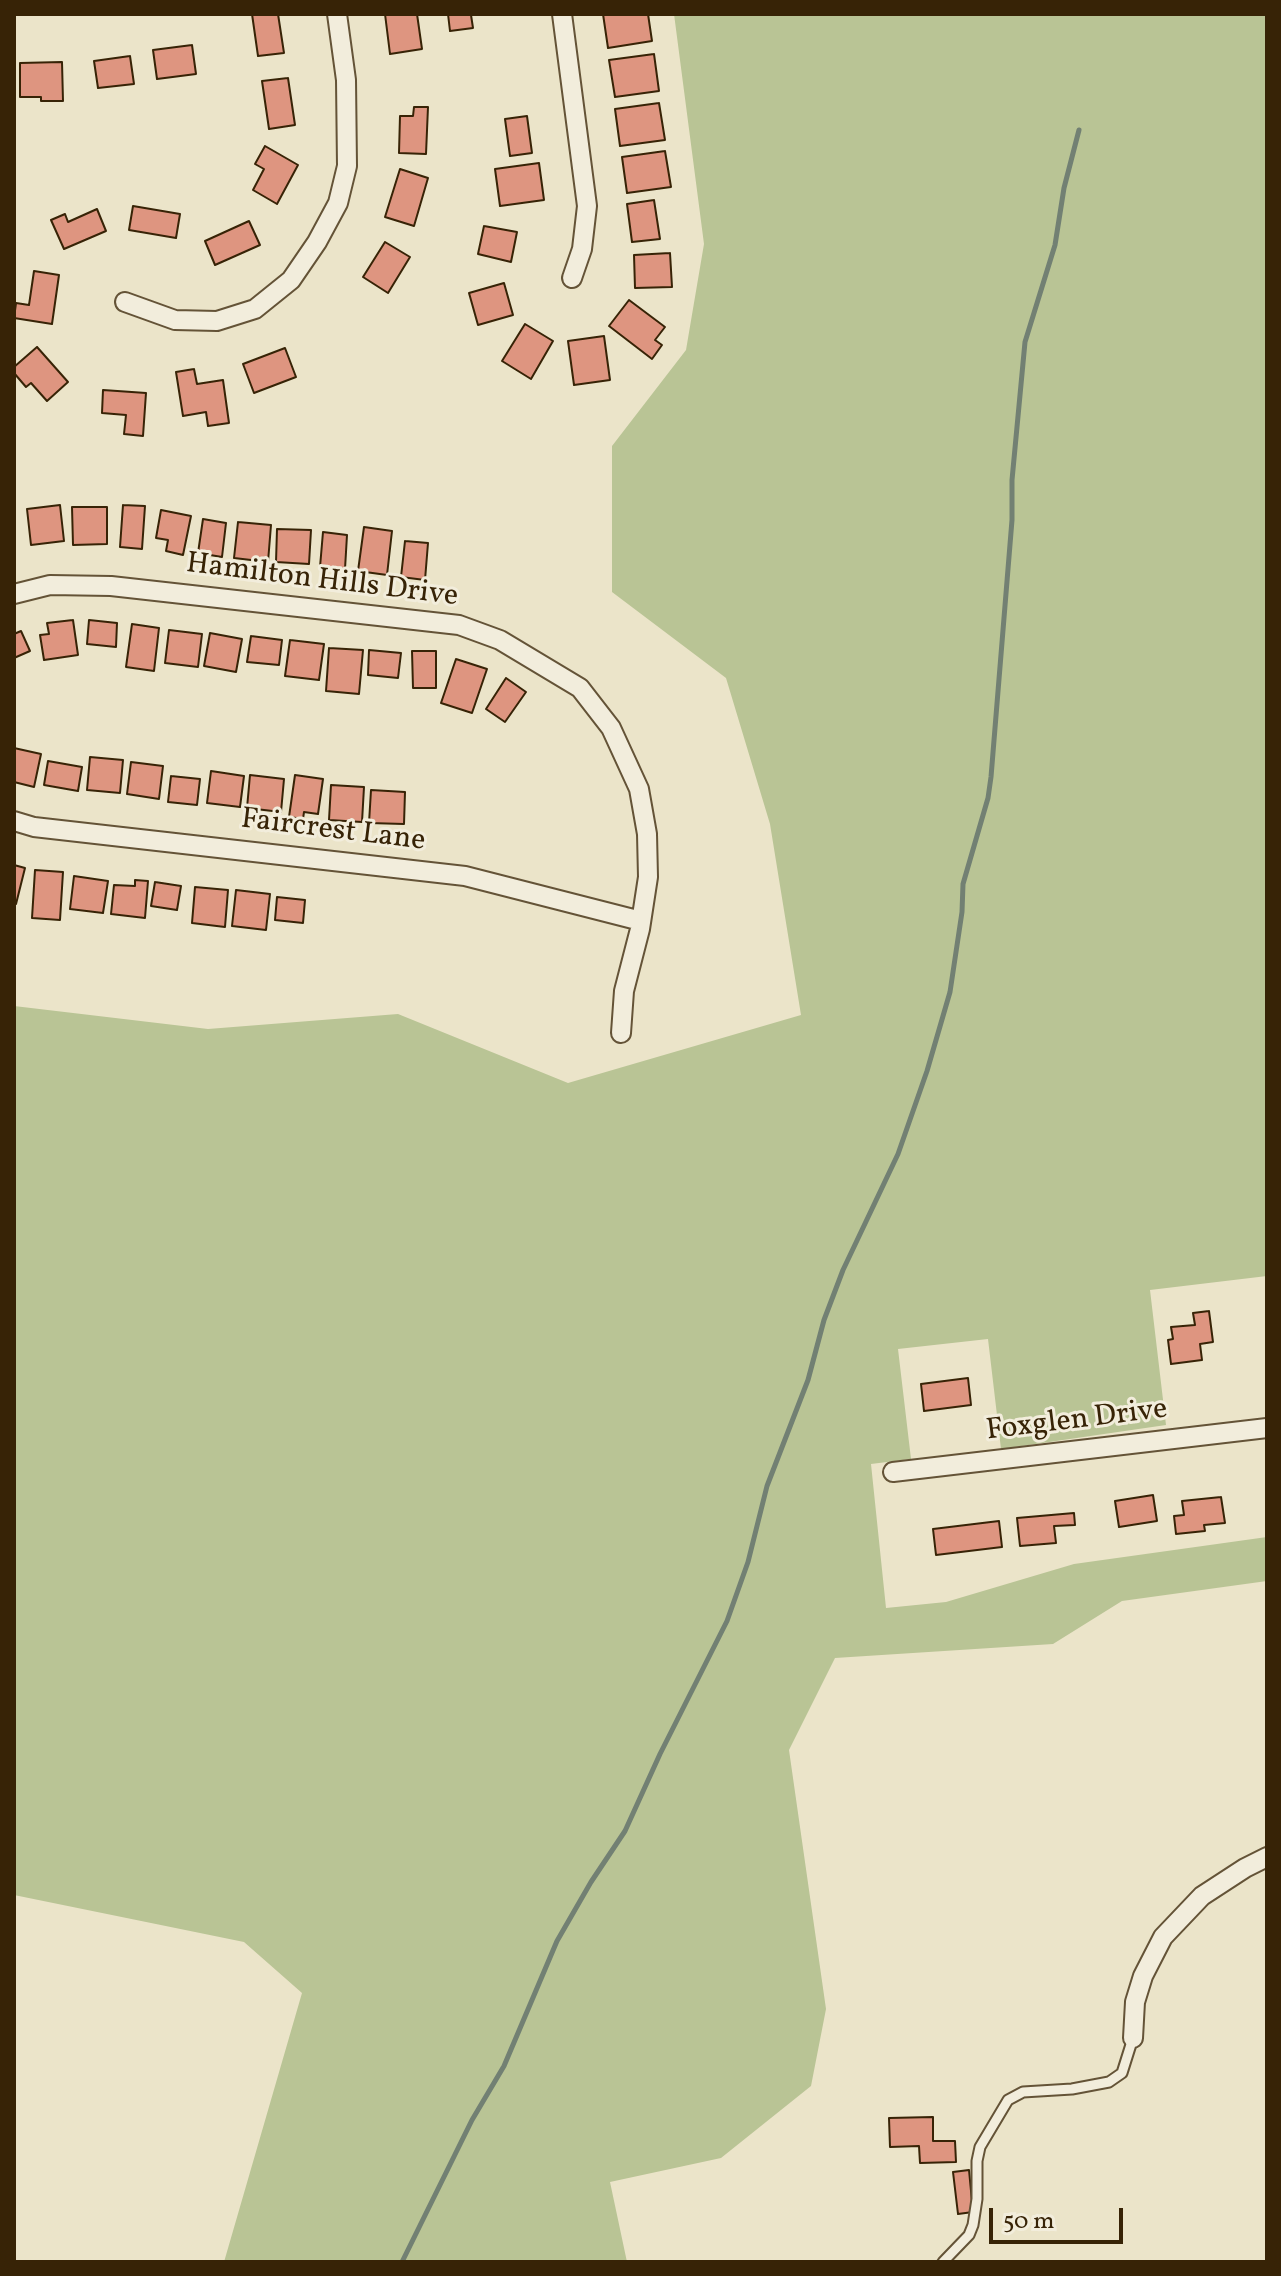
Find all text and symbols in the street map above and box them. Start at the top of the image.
street label: Hamilton Hills Drive [184,547,460,617]
street label: Faircrest Lane [239,803,427,861]
street label: Foxglen Drive [984,1393,1170,1451]
scale bar [993,2192,1127,2242]
text: 50 m [1003,2205,1055,2239]

